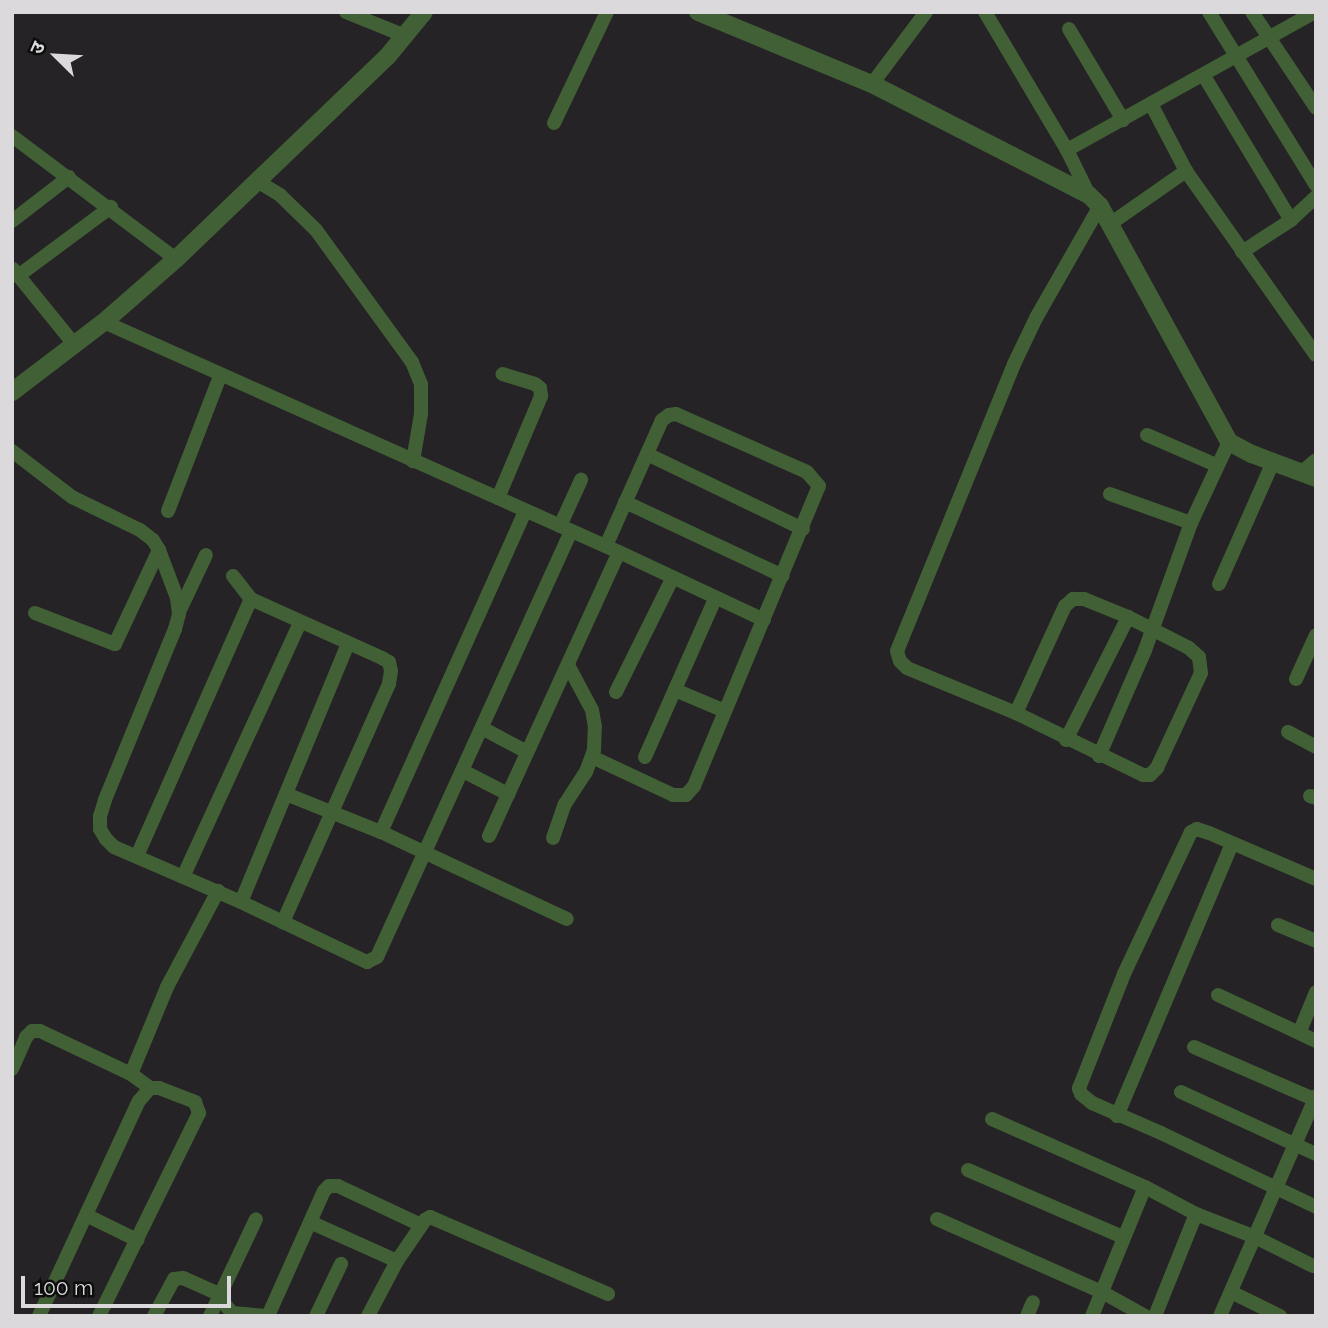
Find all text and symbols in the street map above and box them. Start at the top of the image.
north arrow [21,21,91,91]
text: उ [25,38,49,57]
scale bar [24,1262,234,1306]
text: 100 m [34,1275,93,1300]

